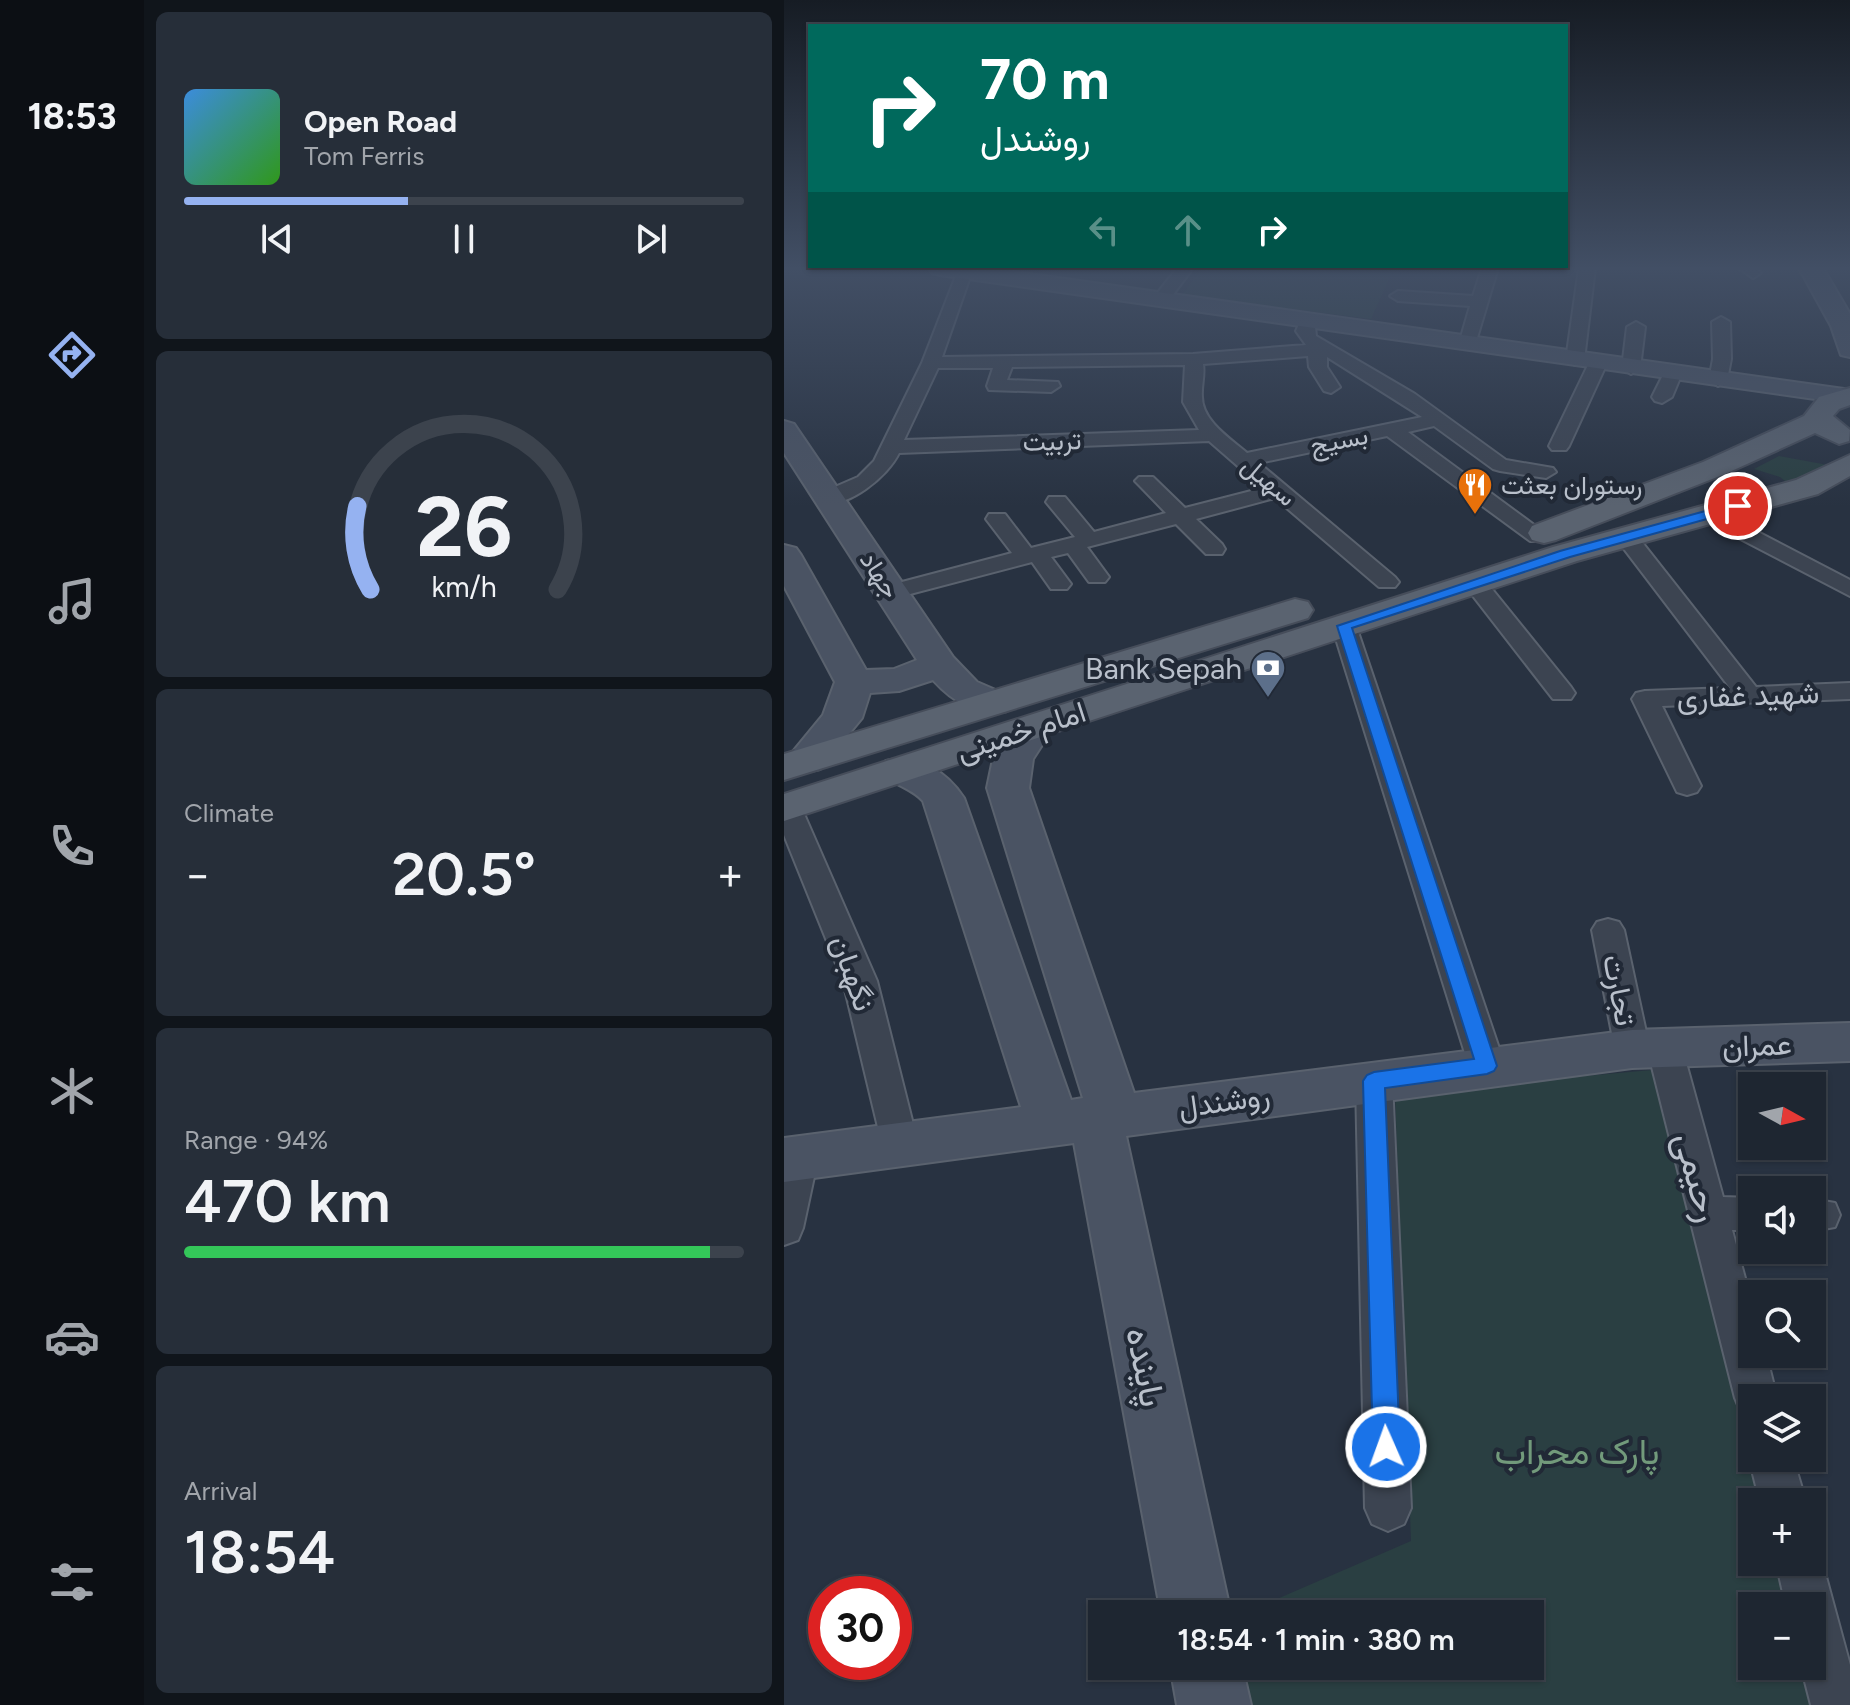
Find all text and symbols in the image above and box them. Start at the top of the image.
text: 70 m [980,46,1110,113]
icon: right [848,56,952,160]
text: 18:53 [28,95,117,138]
text: Open Road [304,103,457,140]
text: روشندل [980,117,1090,160]
text: Tom Ferris [304,140,424,172]
icon: left [1082,208,1126,252]
icon: ahead [1166,208,1210,252]
icon: right [1250,208,1294,252]
icon: previous [255,217,299,261]
icon: pause [442,217,486,261]
icon: next [629,217,673,261]
icon: directions [44,327,100,383]
street label: بسیج [1307,419,1371,463]
street label: تربیت [1022,424,1082,458]
street label: سهیل [1235,449,1303,513]
restaurant icon: رستوران بعثت [1456,466,1494,516]
place label: رستوران بعثت [1501,469,1642,501]
pin [1704,472,1772,540]
text: 26 [416,476,512,576]
icon: arrive [1716,484,1760,528]
street label: جهاد [853,545,907,605]
text: km/h [431,570,497,604]
icon: music [44,573,100,629]
bank icon: Bank Sepah [1249,649,1287,699]
place label: Bank Sepah [1085,650,1242,687]
street label: شهید غفاری [1676,674,1820,716]
street label: امام خمینی [952,693,1091,770]
text: Climate [184,797,274,829]
icon: phone [44,818,100,874]
text: 20.5° [392,838,536,910]
text: − [184,848,211,901]
text: + [717,848,744,901]
street label: نگهبان [823,930,883,1016]
street label: تجارت [1595,951,1645,1029]
street label: عمران [1722,1025,1792,1065]
icon: climate [44,1063,100,1119]
north arrow [1738,1072,1826,1160]
map controls [1738,1072,1826,1680]
street label: روشندل [1176,1076,1272,1126]
text: Range · 94% [184,1124,328,1156]
street label: رحیمی [1664,1127,1731,1227]
text: 470 km [184,1165,391,1237]
button: sound [1738,1176,1826,1264]
button: search [1738,1280,1826,1368]
icon: car [44,1309,100,1365]
street label: پاینده [1114,1324,1175,1411]
button: layers [1738,1384,1826,1472]
position arrow [1344,1405,1428,1489]
park label: پارک محراب [1494,1430,1660,1476]
text: Arrival [184,1475,257,1507]
button: + [1738,1488,1826,1576]
text: 18:54 [184,1516,335,1588]
icon: filters [44,1554,100,1610]
speed limit sign: 30 [808,1576,912,1680]
button: − [1738,1592,1826,1680]
text: 18:54 · 1 min · 380 m [1177,1621,1455,1658]

